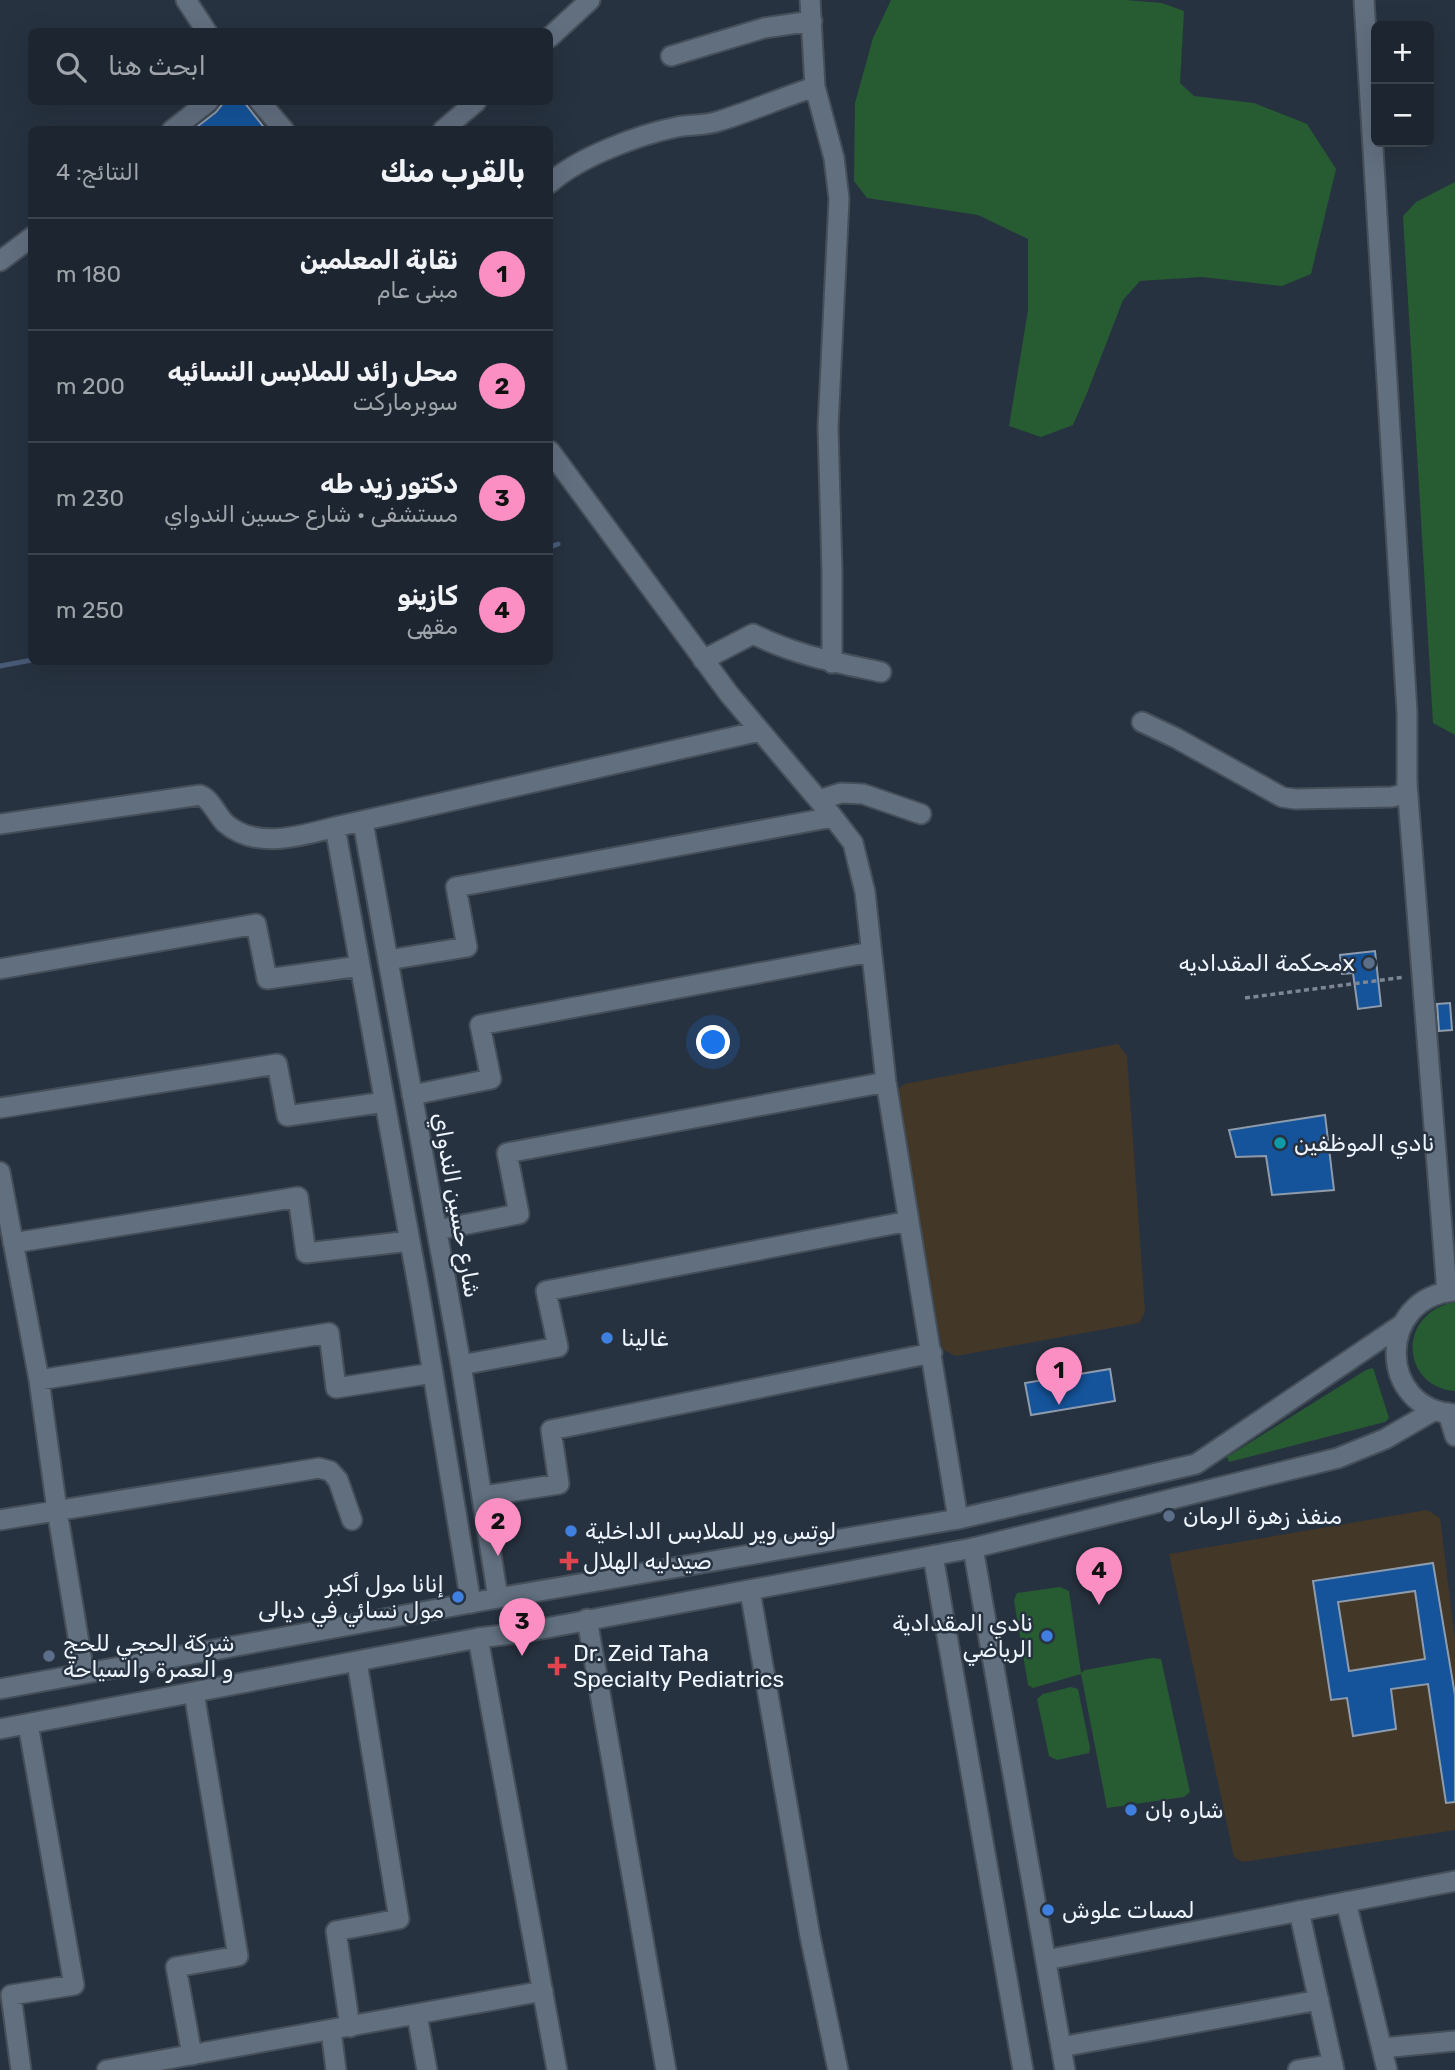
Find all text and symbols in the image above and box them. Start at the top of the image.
map controls [1371,21,1434,147]
button: + [1371,21,1434,84]
search box [28,28,553,105]
icon: search [52,48,90,86]
text: ابحث هنا [108,51,206,82]
button: − [1371,84,1434,147]
text: بالقرب منك [380,154,525,190]
text: النتائج: 4 [56,158,140,186]
text: نقابة المعلمين [300,245,458,276]
text: 180 m [56,260,121,288]
text: 1 [496,260,508,288]
text: مبنى عام [377,276,458,304]
text: محل رائد للملابس النسائيه [167,357,458,388]
text: 200 m [56,372,125,400]
text: 2 [495,372,509,400]
text: سوبرماركت [353,388,458,416]
text: دكتور زيد طه [320,469,458,500]
text: 230 m [56,484,124,512]
text: 3 [494,484,510,512]
text: مستشفى · شارع حسين الندواي [164,500,458,528]
text: كازينو [397,581,458,612]
text: 250 m [56,596,124,624]
text: 4 [494,596,510,624]
text: مقهى [406,612,458,640]
place label: محكمة المقداديهx [1179,949,1355,977]
marker: محكمة المقداديهx [1361,955,1377,971]
your location [696,1025,730,1059]
street label: شارع حسين الندواي [424,1110,487,1300]
place label: نادي الموظفين [1294,1129,1434,1160]
marker: نادي الموظفين [1272,1135,1288,1151]
place label: غالينا [621,1324,668,1352]
marker: غالينا [599,1330,615,1346]
pin: 1 [1036,1347,1082,1405]
pin: 2 [475,1498,521,1556]
place label: منفذ زهرة الرمان [1183,1502,1342,1530]
marker: منفذ زهرة الرمان [1161,1508,1177,1524]
place label: لوتس وير للملابس الداخلية [585,1517,836,1545]
marker: لوتس وير للملابس الداخلية [563,1523,579,1539]
place label: صيدليه الهلال [583,1547,712,1575]
pin: 4 [1076,1547,1122,1605]
marker: صيدليه الهلال [561,1553,577,1569]
place label: إنانا مول أكبر مول نسائي في ديالى [258,1570,444,1627]
marker: إنانا مول أكبر مول نسائي في ديالى [450,1589,466,1605]
pin: 3 [499,1598,545,1656]
place label: نادي المقدادية الرياضي [892,1609,1033,1666]
marker: نادي المقدادية الرياضي [1039,1628,1055,1644]
place label: شركة الحجي للحج و العمرة والسياحة [63,1629,235,1683]
place label: Dr. Zeid Taha Specialty Pediatrics [573,1639,784,1693]
marker: شركة الحجي للحج و العمرة والسياحة [41,1648,57,1664]
marker: Dr. Zeid Taha Specialty Pediatrics [547,1656,567,1676]
place label: شاره بان [1145,1796,1224,1824]
marker: شاره بان [1123,1802,1139,1818]
place label: لمسات علوش [1062,1896,1195,1924]
marker: لمسات علوش [1040,1902,1056,1918]

